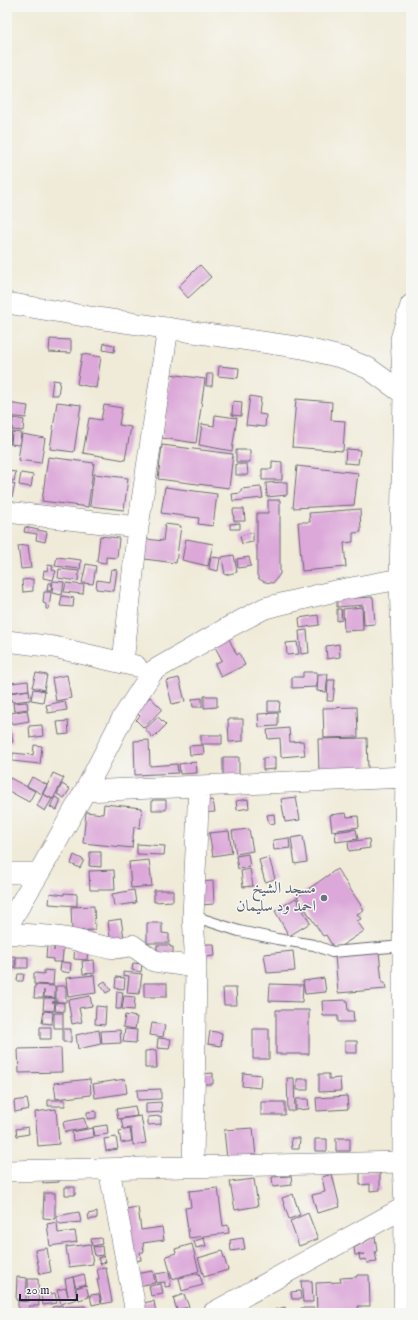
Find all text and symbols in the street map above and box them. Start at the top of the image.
place label: مسجد الشيخ احمد ود سليمان [236,879,316,917]
marker: مسجد الشيخ احمد ود سليمان [319,893,329,903]
scale bar [20,1276,77,1302]
text: 20 m [26,1283,49,1298]

